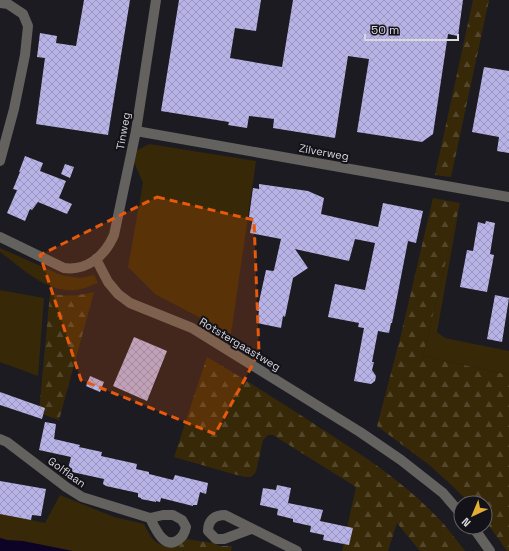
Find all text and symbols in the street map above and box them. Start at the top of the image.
scale bar [365,16,458,42]
text: 50 m [371,22,399,38]
street label: Tinweg [113,111,133,151]
street label: Zilverweg [298,141,350,163]
street label: Rotstergaastweg [197,314,283,374]
street label: Golflaan [45,454,89,490]
north arrow [453,495,493,535]
text: N [459,515,474,530]

